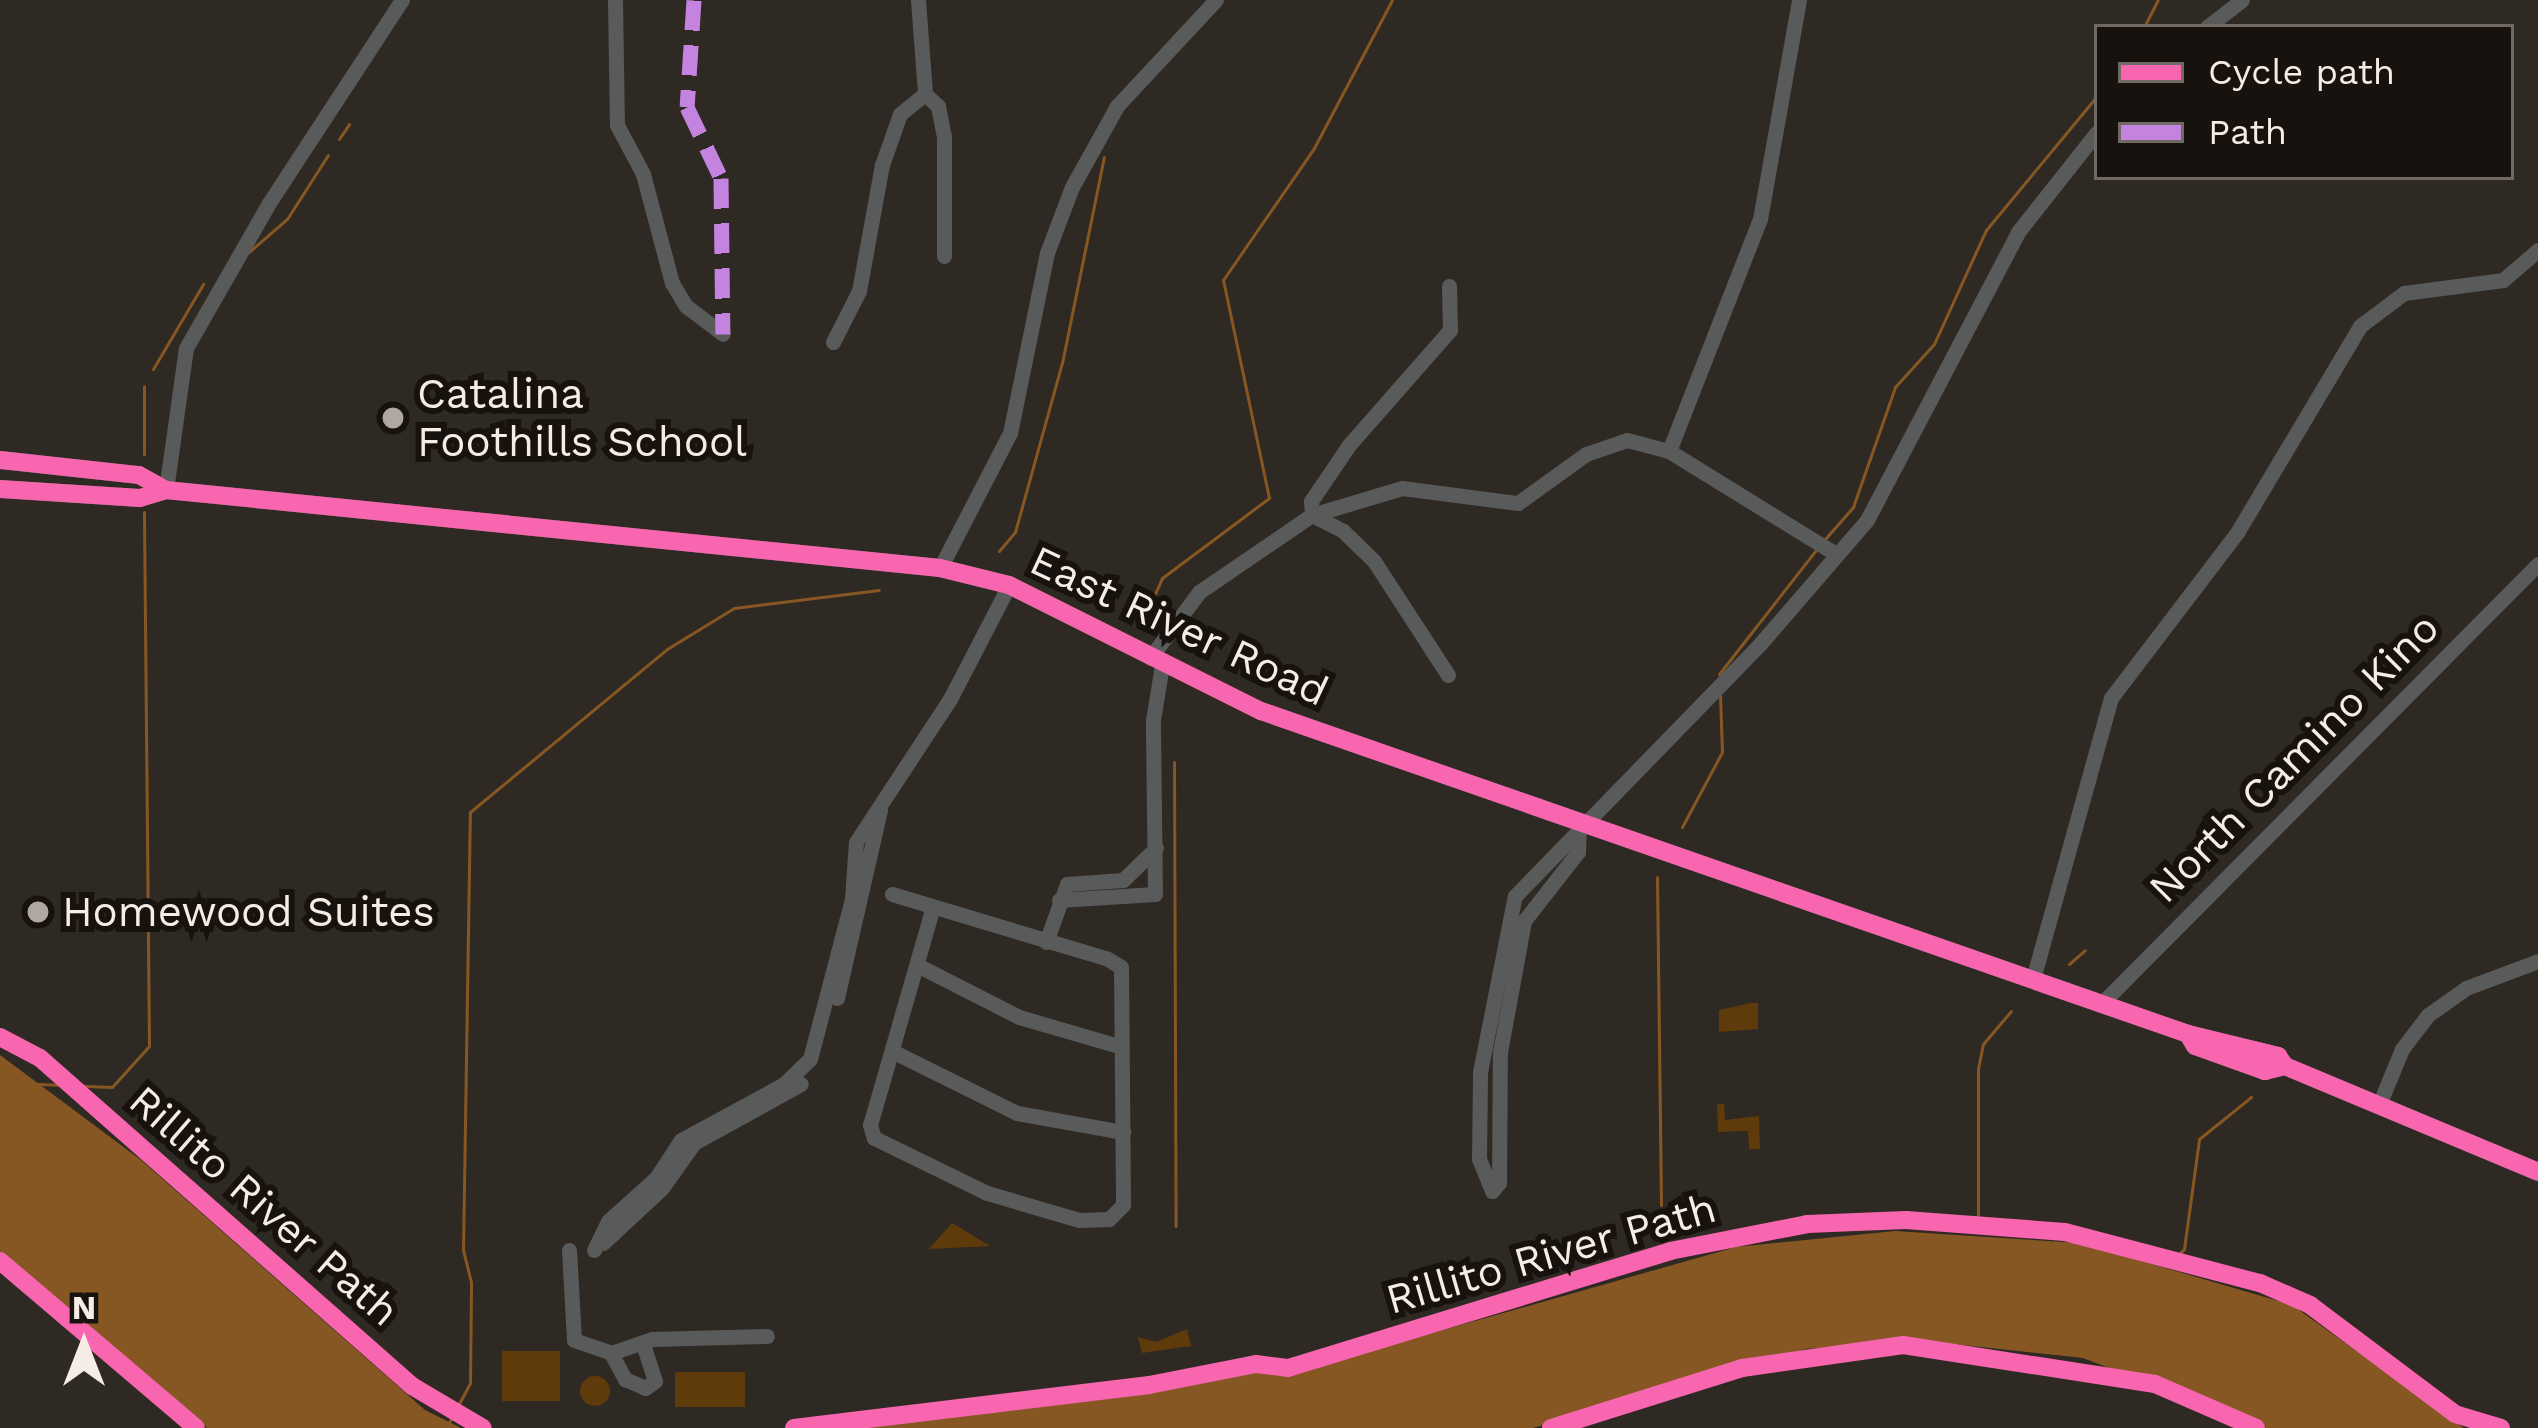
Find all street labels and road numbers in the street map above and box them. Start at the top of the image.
street label: East River Road [1022,535,1336,717]
street label: North Camino Kino [2139,603,2449,913]
street label: Rillito River Path [119,1075,409,1337]
street label: Rillito River Path [1380,1183,1722,1325]

